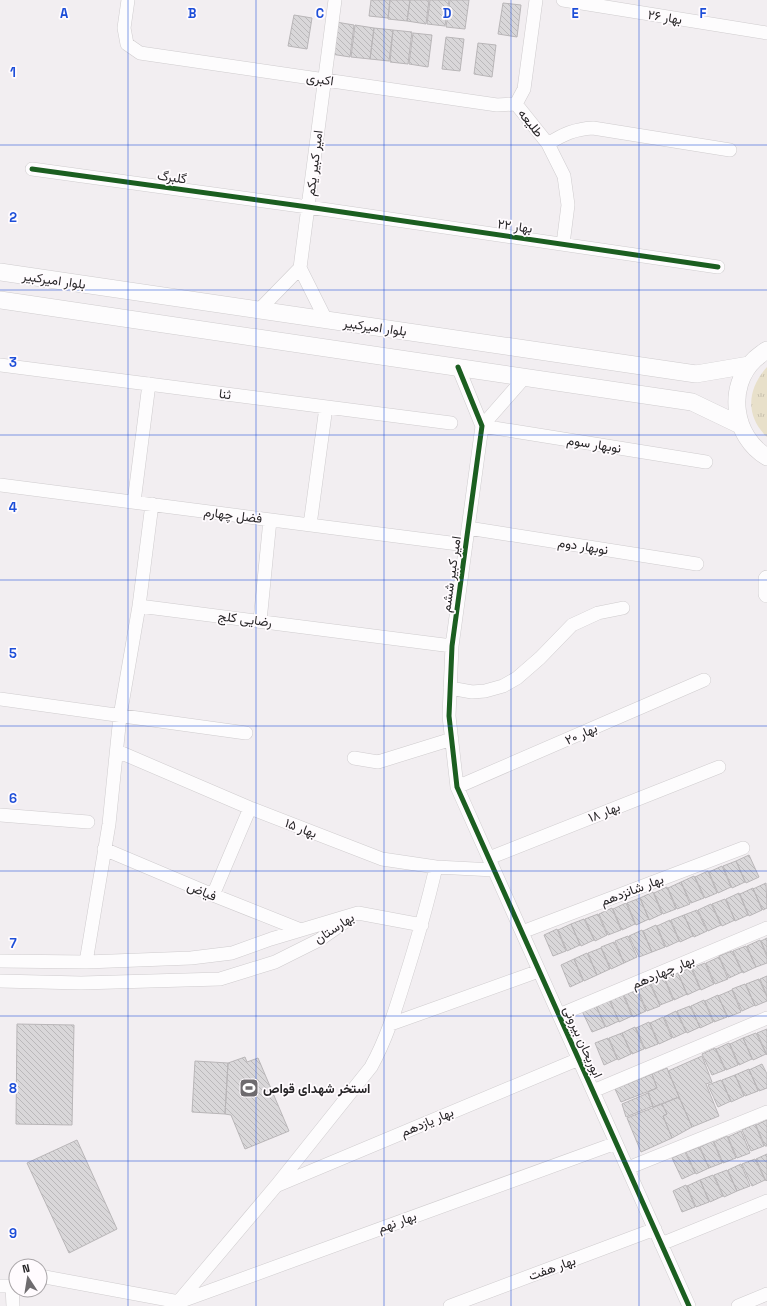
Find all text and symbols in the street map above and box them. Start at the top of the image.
text: A [60,5,69,22]
text: B [188,5,197,22]
text: C [316,5,324,22]
text: D [443,5,452,22]
text: E [571,5,579,22]
text: F [700,5,707,22]
street label: بهار ۲۶ [647,6,684,28]
text: 1 [10,64,16,81]
street label: اکبری [305,69,335,89]
street label: طلیعه [514,105,548,141]
street label: امیر کبیر یکم [302,129,326,197]
street label: گلبرگ [156,167,188,188]
text: 2 [9,209,17,226]
street label: بهار ۲۲ [496,215,534,237]
street label: بلوار امیرکبیر [20,267,87,293]
street label: بلوار امیرکبیر [341,314,408,340]
text: 3 [9,354,17,371]
street label: ثنا [218,385,232,403]
street label: نوبهار سوم [566,431,623,457]
text: 4 [9,499,17,516]
street label: فضل چهارم [203,503,263,528]
street label: نوبهار دوم [557,534,610,558]
street label: امیر کبیر ششم [437,535,465,613]
street label: رضایی کلج [217,607,273,632]
text: 5 [9,645,17,662]
street label: بهار ۲۰ [562,719,600,749]
text: 6 [9,790,17,807]
street label: بهار ۱۸ [586,798,623,826]
street label: بهار ۱۵ [283,814,320,842]
street label: بهار شانزدهم [598,870,666,910]
street label: فیاض [185,877,219,905]
street label: بهارستان [311,909,357,947]
text: 7 [9,935,17,952]
street label: بهار چهاردهم [629,951,698,994]
street label: ابوریحان بیرونی [560,1003,606,1081]
sports icon: استخر شهدای قواص [238,1077,260,1099]
text: 8 [9,1080,17,1097]
place label: استخر شهدای قواص [263,1080,370,1097]
street label: بهار یازدهم [398,1103,456,1141]
street label: بهار نهم [375,1207,419,1237]
text: 9 [9,1225,17,1242]
street label: بهار هفت [526,1252,578,1284]
north arrow [8,1258,48,1298]
text: N [21,1261,31,1276]

